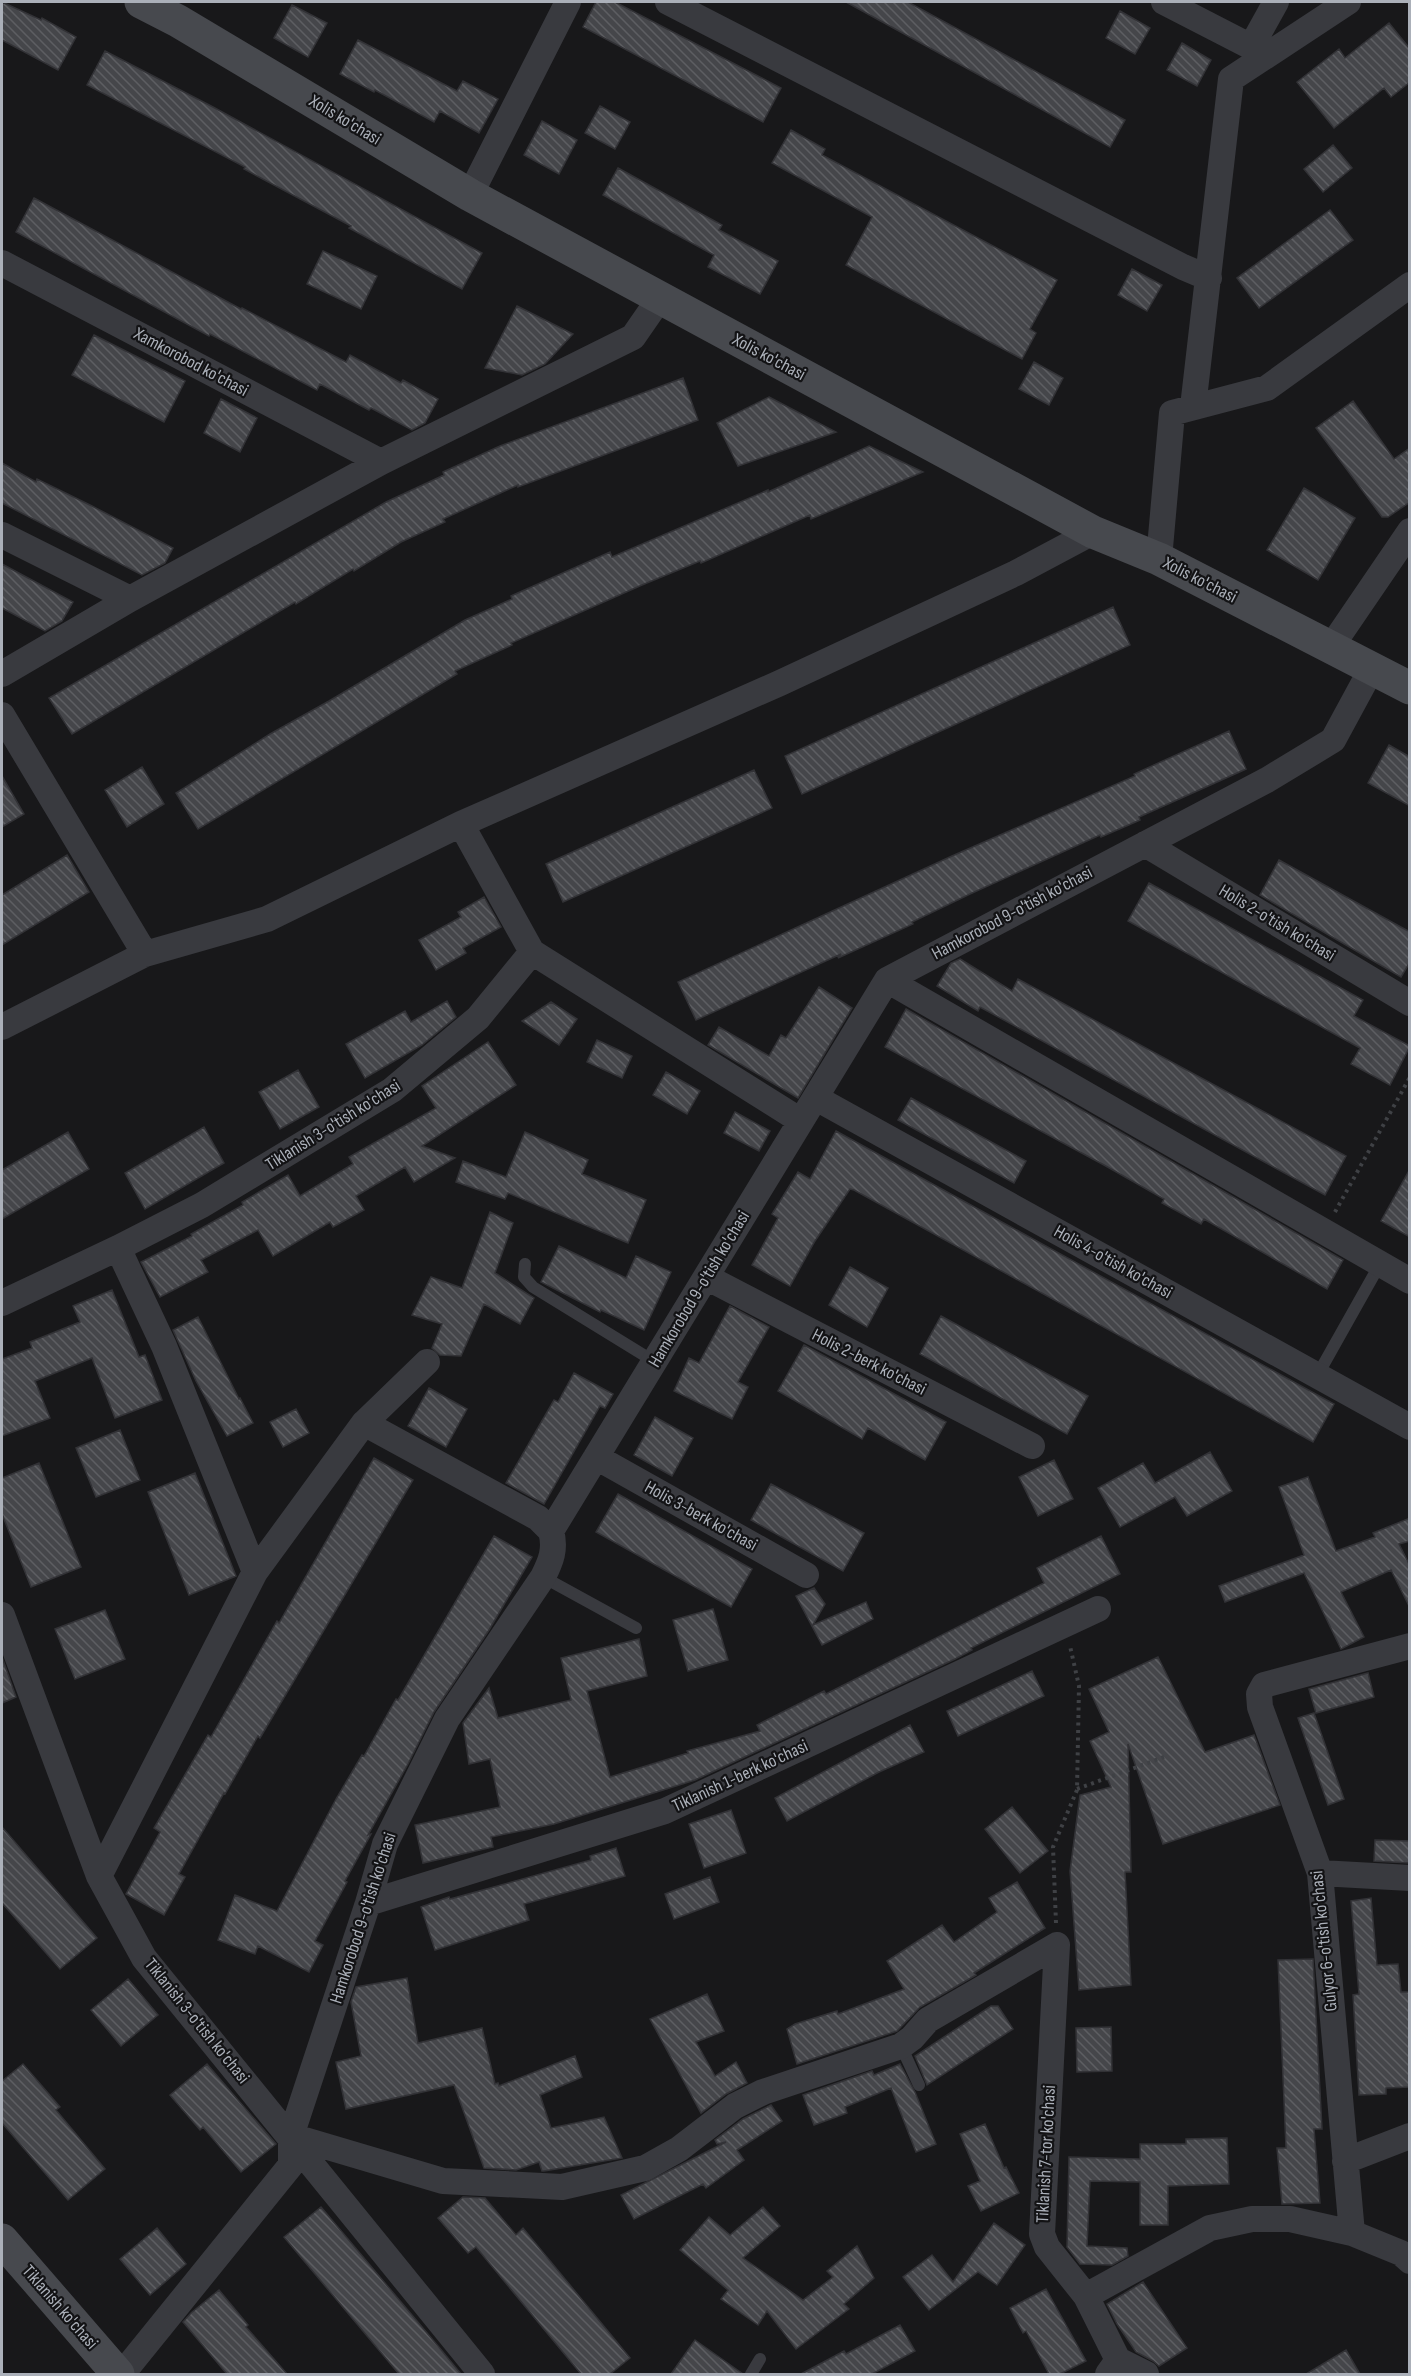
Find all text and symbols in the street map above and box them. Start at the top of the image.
street label: Xolis ko'chasi [305,90,385,149]
street label: Xamkorobod ko'chasi [129,323,252,401]
street label: Xolis ko'chasi [728,329,809,385]
street label: Xolis ko'chasi [1159,552,1240,607]
street label: Hamkorobod 9-o'tish ko'chasi [928,862,1096,964]
street label: Holis 2-o'tish ko'chasi [1215,880,1339,966]
street label: Tiklanish 3-o'tish ko'chasi [262,1075,404,1175]
street label: Hamkorobod 9-o'tish ko'chasi [644,1207,754,1371]
street label: Holis 4-o'tish ko'chasi [1050,1221,1176,1303]
street label: Holis 2-berk ko'chasi [808,1324,930,1400]
street label: Holis 3-berk ko'chasi [641,1476,761,1556]
street label: Tiklanish 1-berk ko'chasi [669,1735,811,1817]
street label: Hamkorobod 9-o'tish ko'chasi [325,1830,401,2006]
street label: Gulyor 6-o'tish ko'chasi [1306,1870,1342,2012]
street label: Tiklanish 3-o'tish ko'chasi [140,1954,254,2088]
street label: Tiklanish 7-tor ko'chasi [1032,2084,1060,2224]
street label: Tiklanish ko'chasi [18,2261,102,2353]

